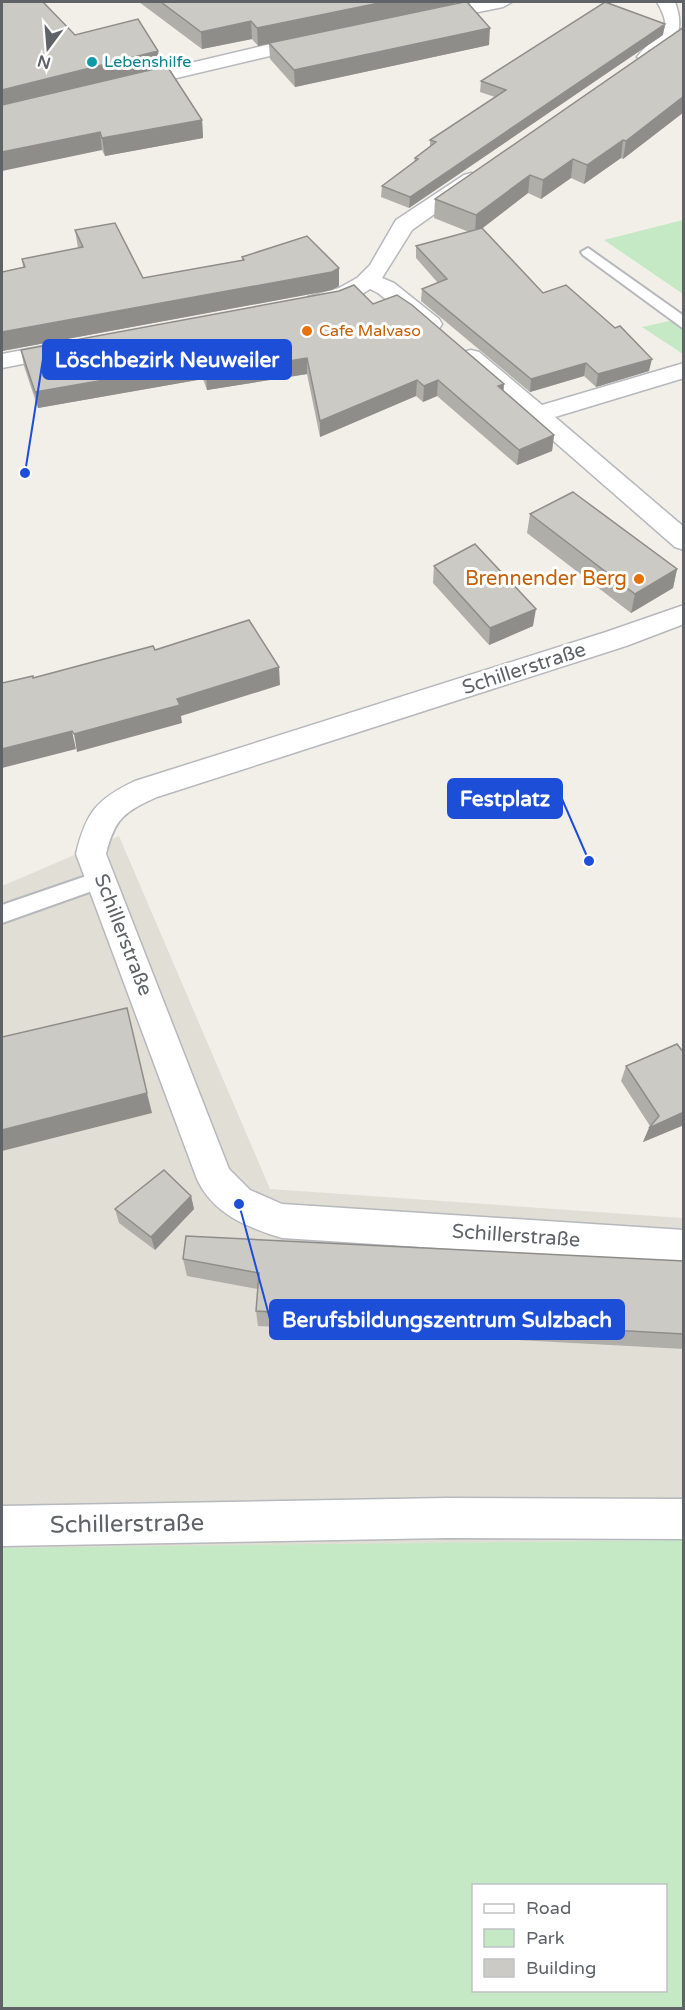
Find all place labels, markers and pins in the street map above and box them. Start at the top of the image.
place label: Lebenshilfe [104,52,191,72]
marker: Lebenshilfe [85,55,99,69]
place label: Cafe Malvaso [319,321,421,341]
marker: Cafe Malvaso [300,324,314,338]
callout: Löschbezirk Neuweiler [43,340,291,379]
place label: Brennender Berg [465,567,627,591]
marker: Brennender Berg [632,572,646,586]
callout: Festplatz [448,779,562,818]
callout: Berufsbildungszentrum Sulzbach [270,1300,624,1339]

